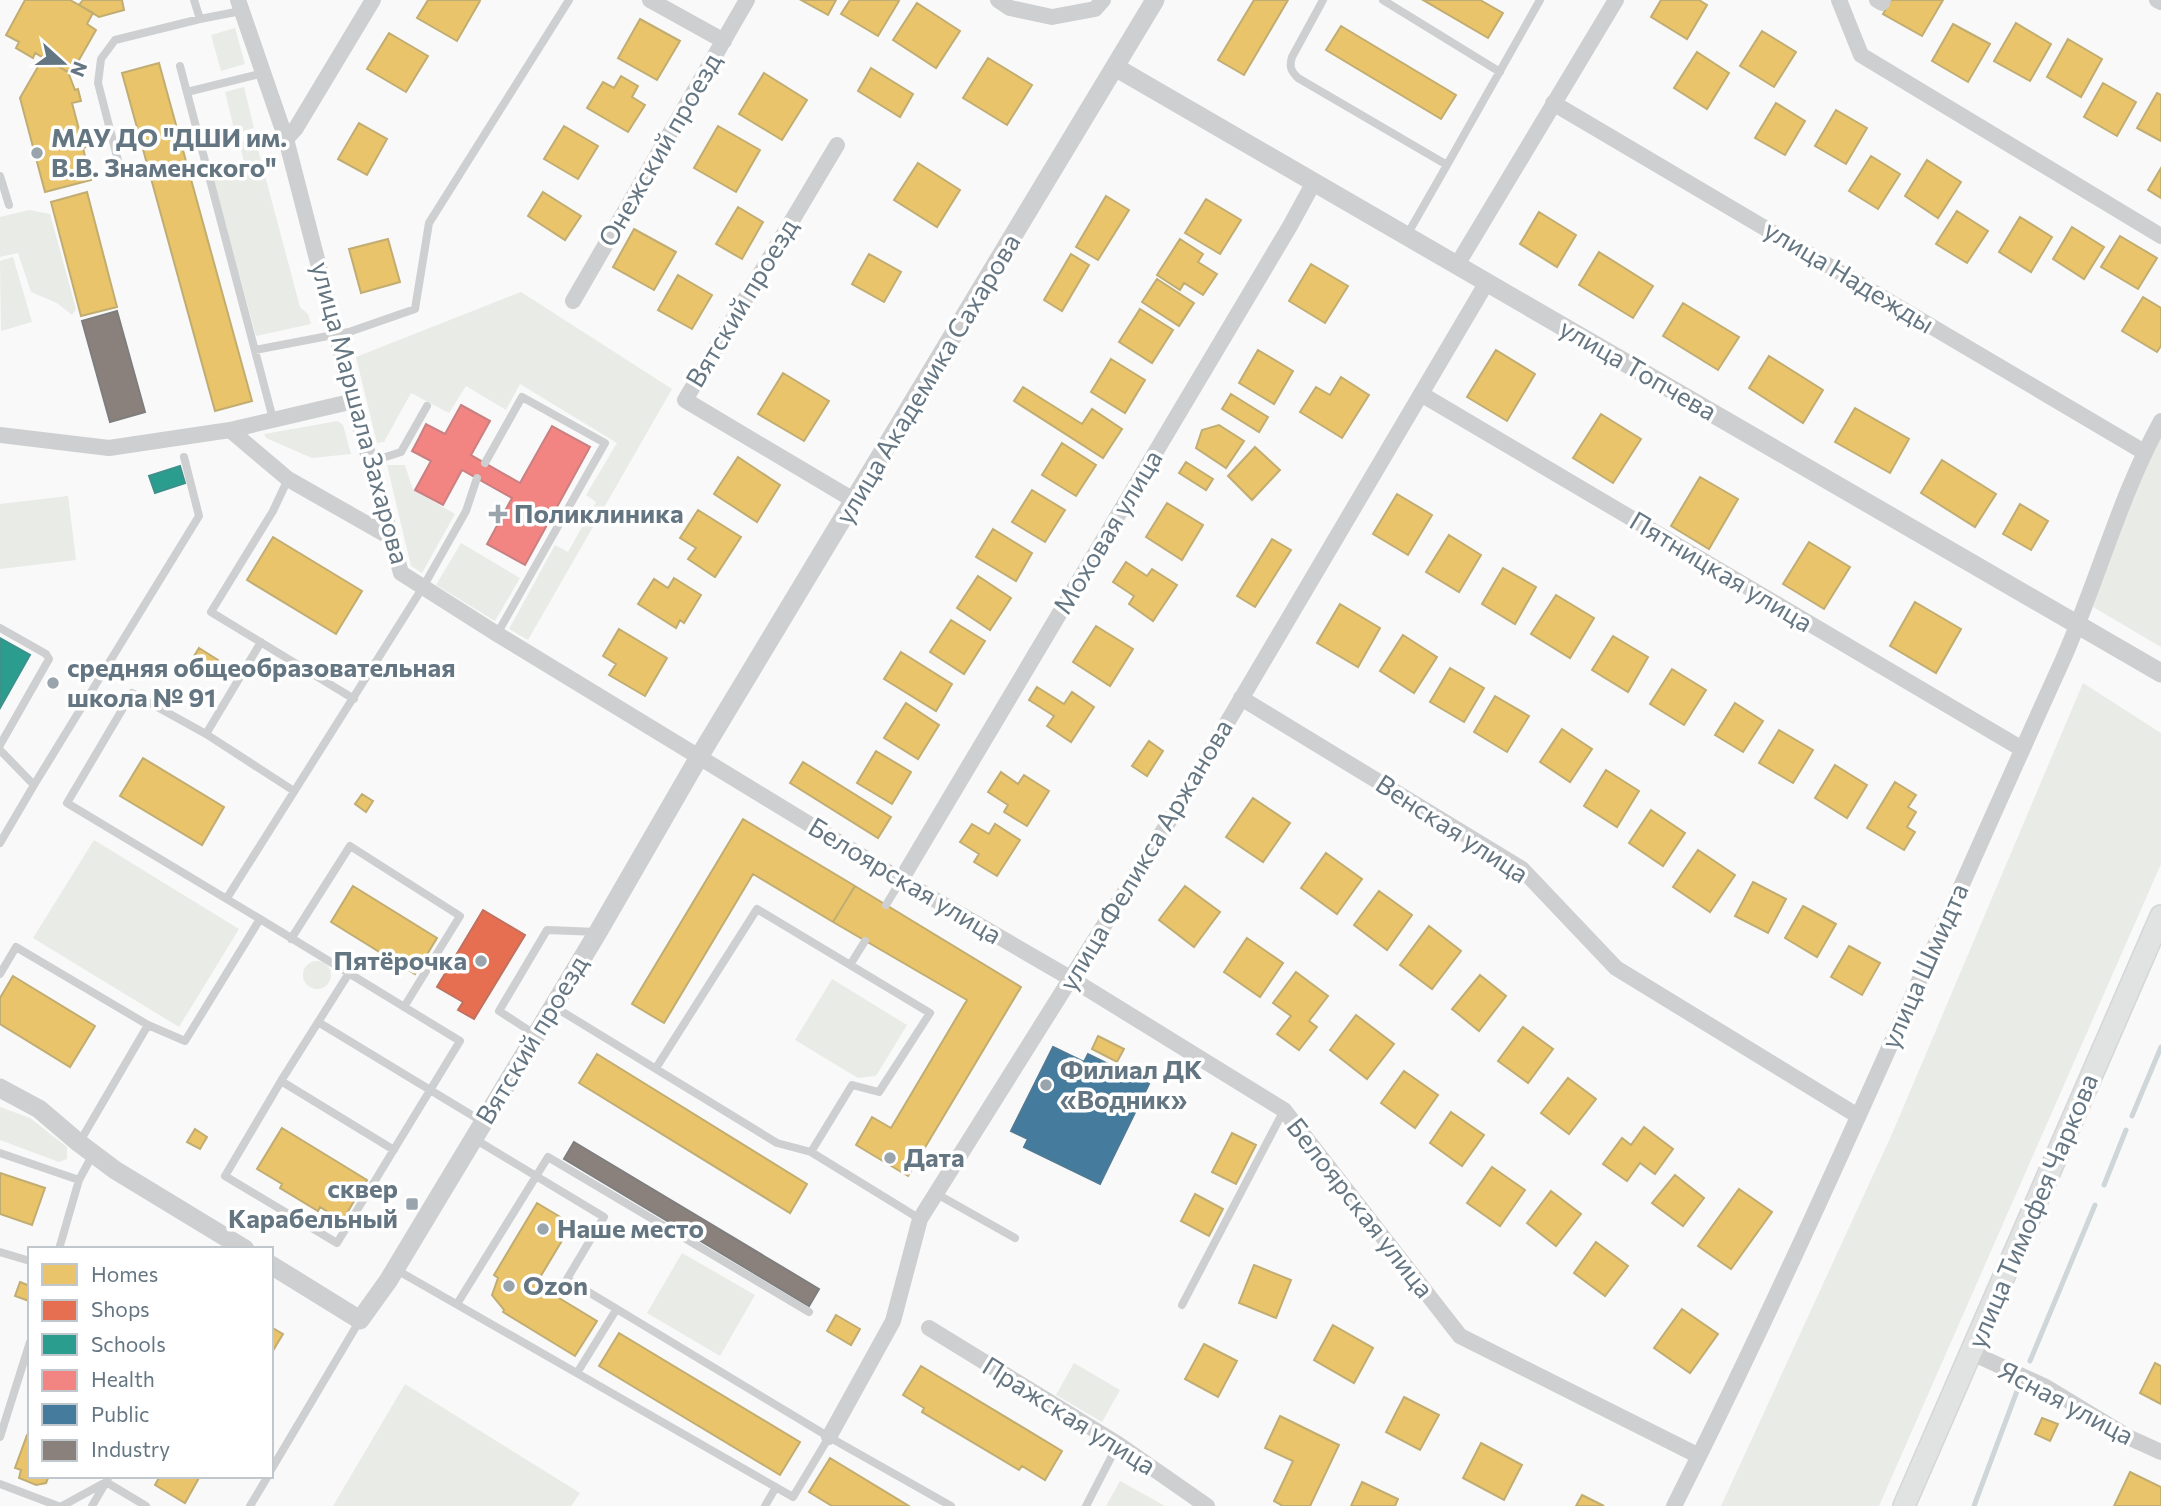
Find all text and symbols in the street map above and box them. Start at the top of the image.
north arrow [28,28,98,98]
street label: Онежский проезд [591,47,727,252]
text: N [66,58,93,80]
place label: МАУ ДО "ДШИ им. В.В. Знаменского" [51,121,287,182]
marker: МАУ ДО "ДШИ им. В.В. Знаменского" [29,145,45,161]
street label: Вятский проезд [678,212,803,392]
street label: улица Надежды [1759,213,1940,339]
street label: улица Академика Сахарова [828,228,1026,529]
street label: улица Маршала Захарова [306,258,417,567]
street label: улица Топчева [1555,311,1723,426]
street label: Моховая улица [1046,444,1168,619]
place label: Поликлиника [514,497,684,528]
marker: Поликлиника [488,504,508,524]
street label: Пятницкая улица [1625,504,1819,637]
place label: средняя общеобразовательная школа № 91 [67,651,455,712]
marker: средняя общеобразовательная школа № 91 [45,675,61,691]
street label: улица Феликса Аржанова [1051,713,1238,995]
street label: Венская улица [1371,767,1535,888]
street label: Белоярская улица [804,810,1008,950]
street label: улица Шмидта [1873,878,1974,1053]
place label: Пятёрочка [334,944,467,975]
street label: Вятский проезд [468,949,593,1129]
marker: Пятёрочка [473,953,489,969]
place label: Филиал ДК «Водник» [1060,1053,1202,1114]
street label: улица Тимофея Чаркова [1960,1069,2103,1352]
marker: Филиал ДК «Водник» [1038,1077,1054,1093]
street label: Белоярская улица [1281,1111,1441,1303]
place label: Дата [904,1141,965,1172]
marker: Дата [882,1150,898,1166]
place label: сквер Карабельный [228,1172,398,1233]
marker: сквер Карабельный [404,1196,420,1212]
place label: Наше место [557,1212,704,1243]
marker: Наше место [535,1221,551,1237]
legend [28,1247,273,1478]
text: Homes [91,1261,158,1286]
place label: Ozon [523,1269,588,1300]
marker: Ozon [501,1278,517,1294]
text: Shops [91,1296,150,1321]
text: Schools [91,1331,166,1356]
street label: Пражская улица [978,1349,1162,1480]
street label: Ясная улица [1994,1353,2139,1450]
text: Health [91,1366,155,1391]
text: Public [91,1401,149,1426]
text: Industry [91,1436,170,1461]

